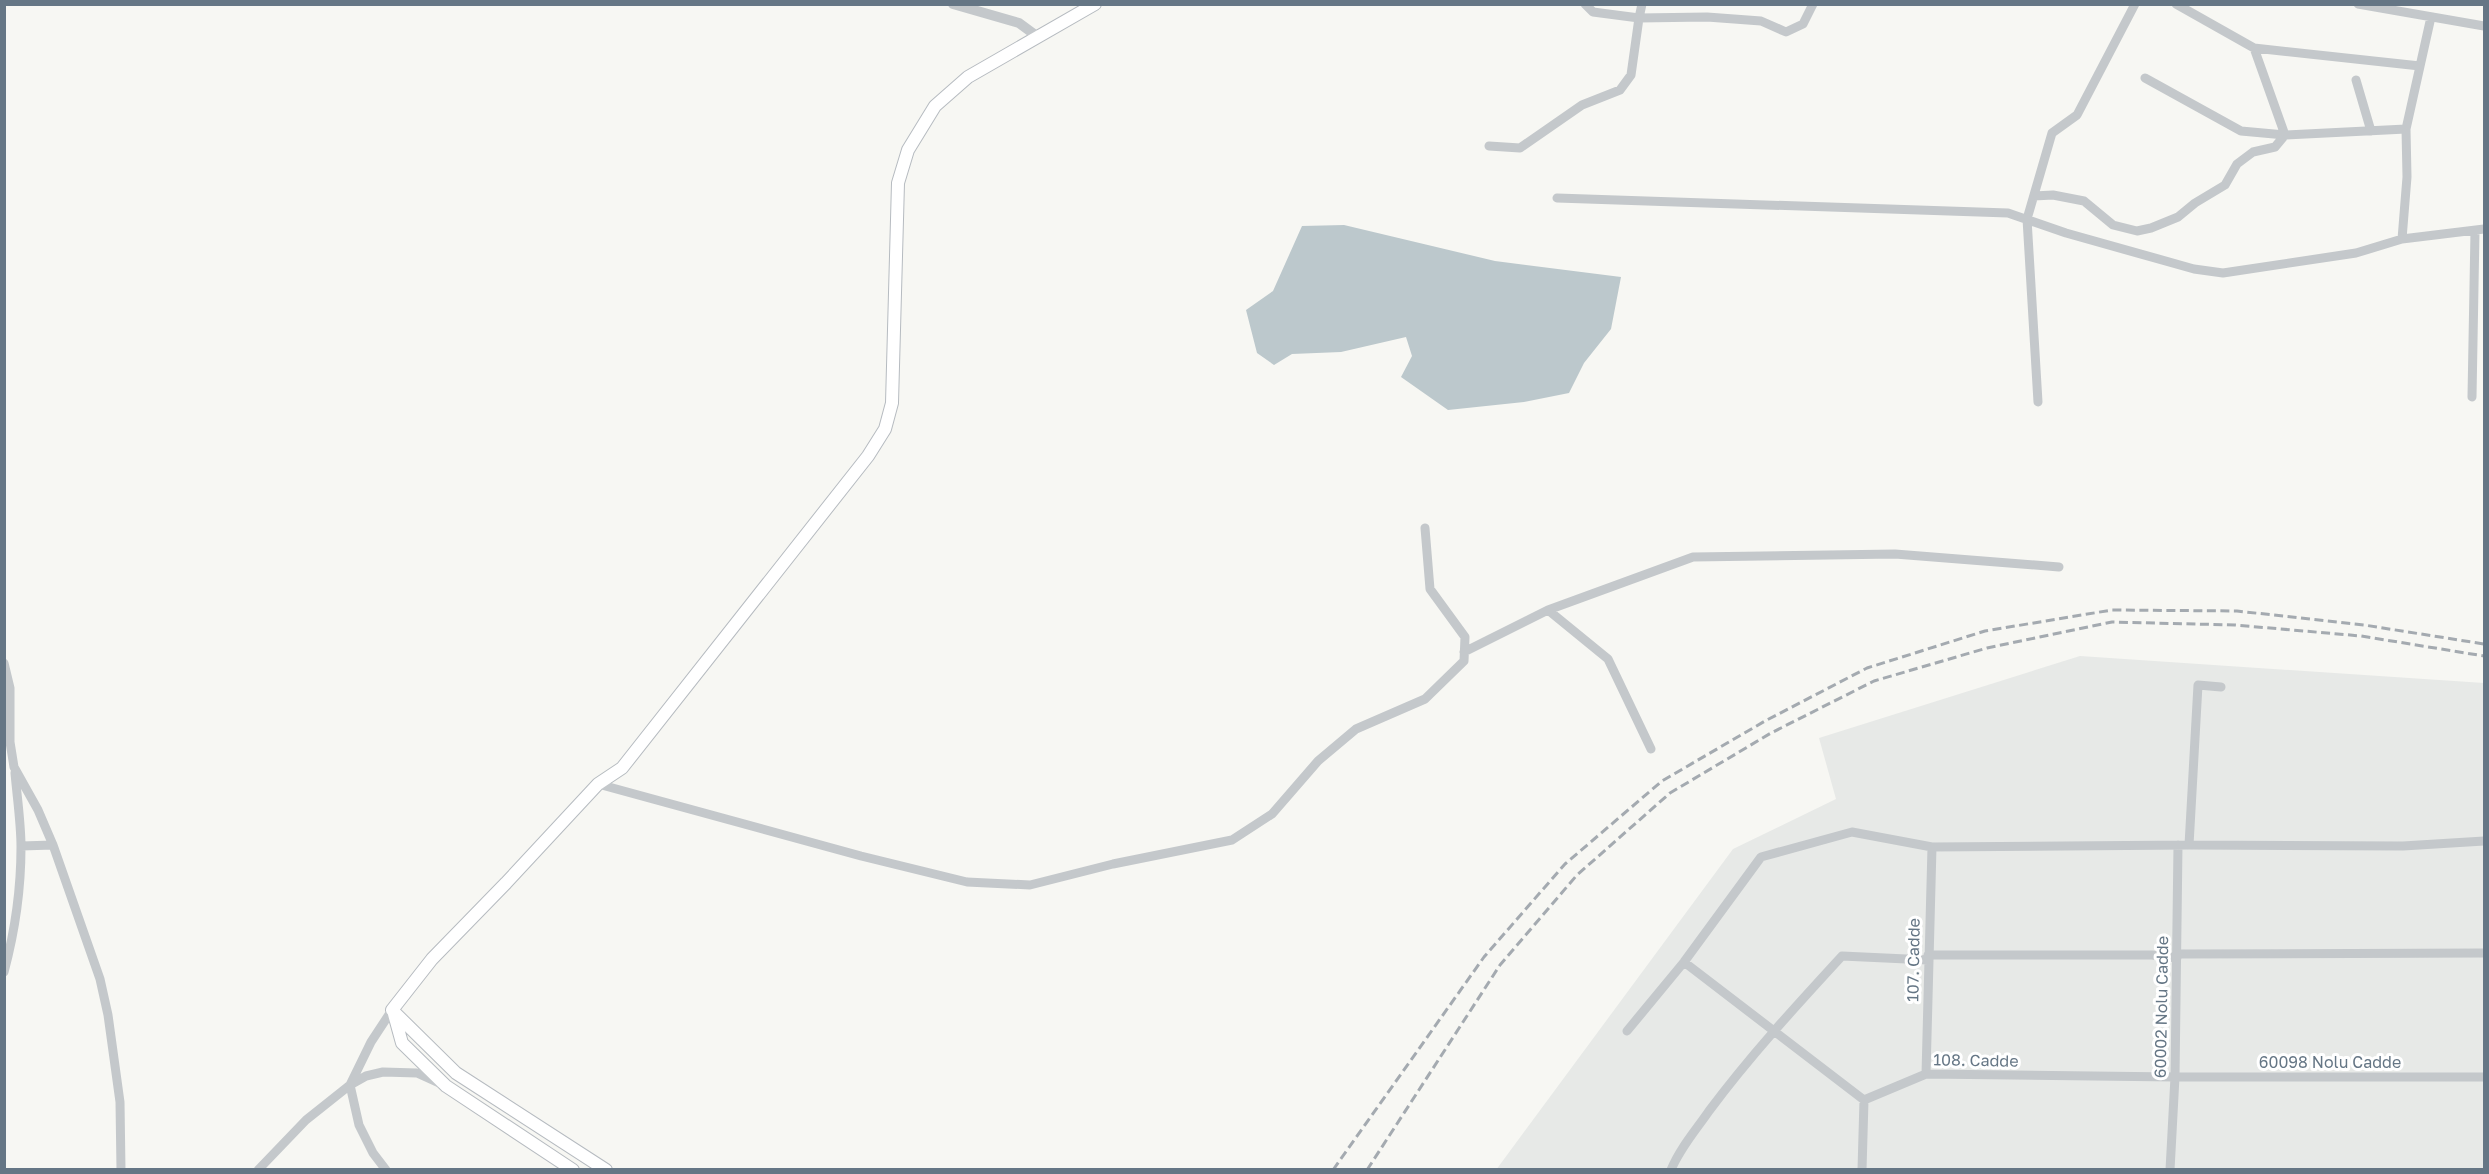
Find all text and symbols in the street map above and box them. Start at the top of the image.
street label: 107. Cadde [1902,918,1924,1002]
street label: 60002 Nolu Cadde [2150,936,2172,1078]
street label: 108. Cadde [1933,1049,2019,1071]
street label: 60098 Nolu Cadde [2259,1052,2401,1072]

